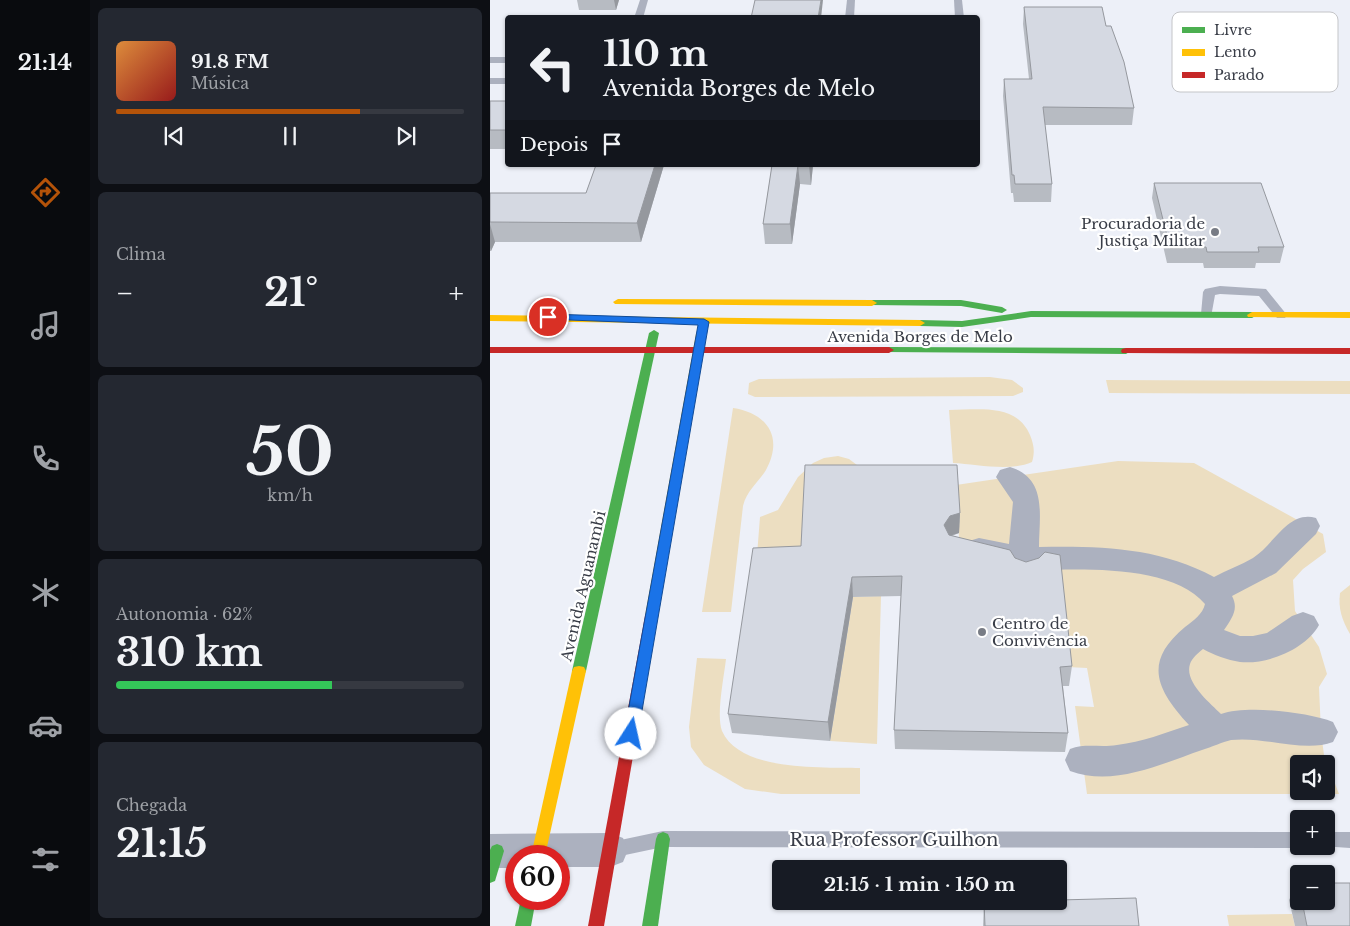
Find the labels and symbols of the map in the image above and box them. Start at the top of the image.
legend [1172,12,1338,92]
text: Livre [1214,21,1252,39]
text: Lento [1214,43,1256,61]
text: Parado [1214,66,1264,84]
place label: Procuradoria de Justiça Militar [1081,214,1206,250]
marker: Procuradoria de Justiça Militar [1209,226,1221,238]
pin [527,296,569,338]
street label: Avenida Borges de Melo [826,327,1013,346]
street label: Avenida Aguanambi [556,509,610,664]
place label: Centro de Convivência [992,614,1088,650]
marker: Centro de Convivência [976,626,988,638]
position arrow [604,707,656,759]
street label: Rua Professor Guilhon [790,829,998,851]
speed limit sign: 60 [505,845,570,910]

